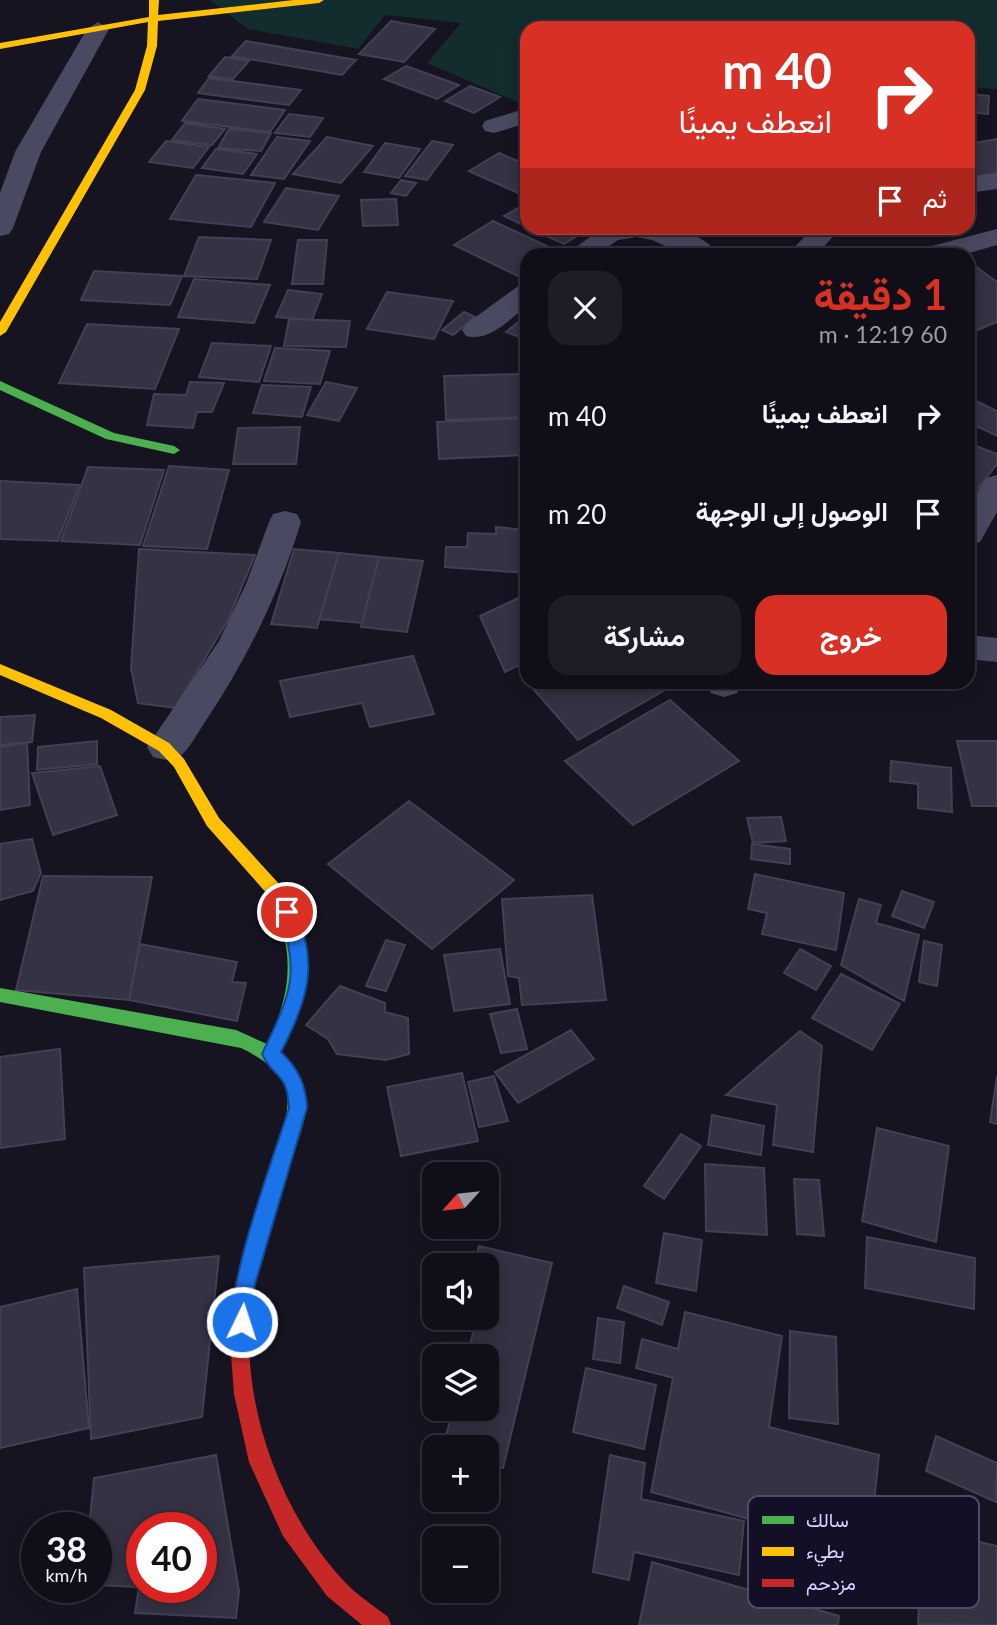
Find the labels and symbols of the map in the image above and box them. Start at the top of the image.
pin [257,882,317,942]
north arrow [422,1162,499,1239]
position arrow [205,1285,279,1359]
legend [748,1496,979,1608]
text: سالك [806,1508,849,1531]
speed limit sign: 40 [126,1512,217,1603]
text: بطيء [806,1539,844,1567]
text: مزدحم [806,1571,856,1596]

